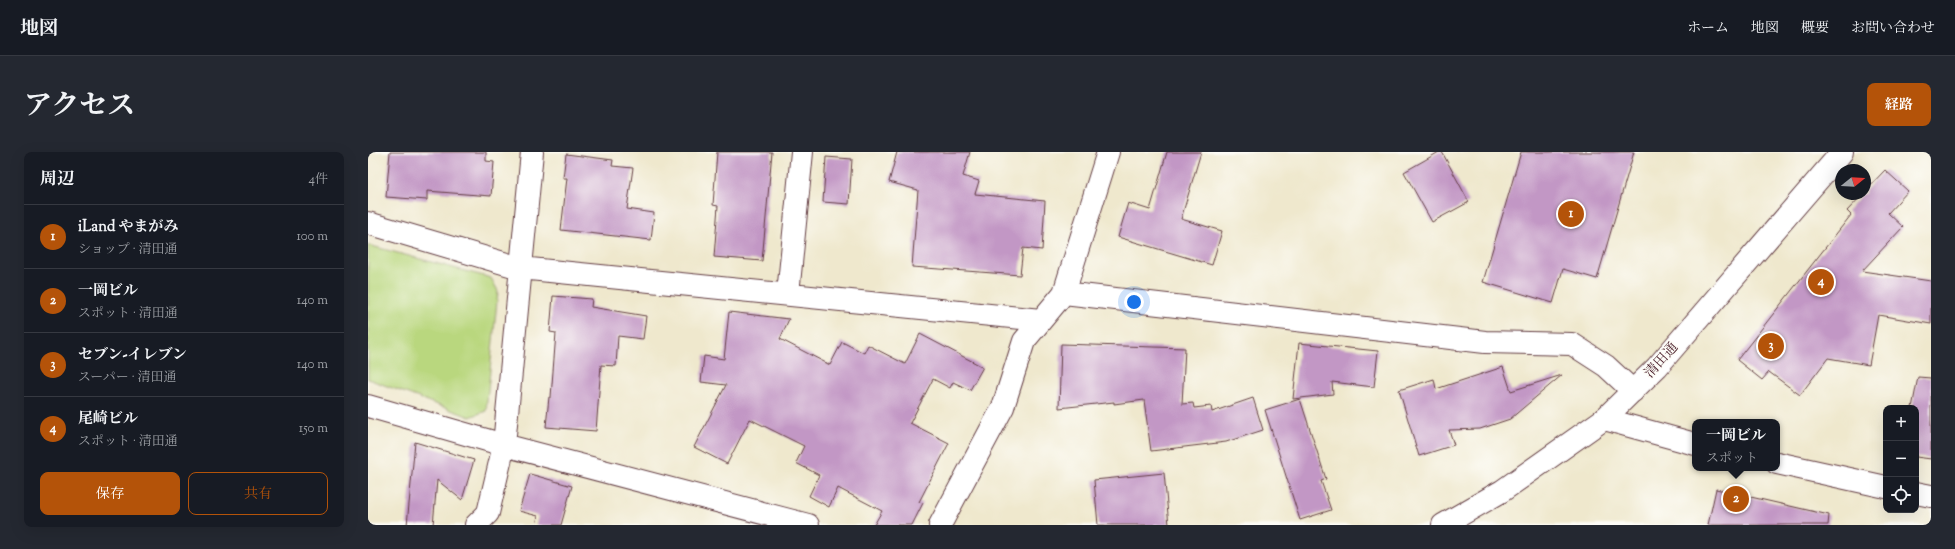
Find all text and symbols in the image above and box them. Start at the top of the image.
text: 地図 [20,16,58,43]
text: ホーム [1687,19,1729,39]
text: 地図 [1751,19,1779,39]
text: 概要 [1801,19,1829,39]
text: お問い合わせ [1851,19,1935,39]
button: 経路 [1867,83,1931,126]
text: アクセス [24,87,135,127]
north arrow [1835,164,1871,200]
text: 周辺 [40,168,74,192]
text: 4件 [308,171,328,189]
pin: 1 [1558,199,1584,229]
text: iLand やまがみ [78,217,179,238]
text: 1 [51,228,55,246]
text: 100 m [296,228,328,246]
text: ショップ · 清田通 [78,241,178,259]
pin: 4 [1808,267,1834,297]
text: 一岡ビル [78,281,138,302]
text: 2 [50,292,56,310]
text: 140 m [297,292,328,310]
your location [1124,292,1144,312]
text: スポット · 清田通 [78,305,178,323]
pin: 3 [1758,331,1784,361]
street label: 清田通 [1641,339,1683,383]
text: セブン-イレブン [78,345,187,366]
text: 3 [50,356,56,374]
text: 140 m [297,356,328,374]
text: スーパー · 清田通 [78,369,177,387]
map controls [1883,405,1919,513]
button: + [1883,405,1919,441]
text: 尾崎ビル [78,409,138,430]
popup [1692,419,1780,471]
text: 4 [50,420,56,438]
text: 150 m [299,420,328,438]
text: 一岡ビル [1706,426,1766,447]
text: スポット · 清田通 [78,433,178,451]
button: − [1883,441,1919,477]
text: スポット [1706,450,1758,468]
button: 保存 [40,472,180,515]
button: 共有 [188,472,328,515]
button: locate [1883,477,1919,513]
pin: 2 [1723,484,1749,514]

